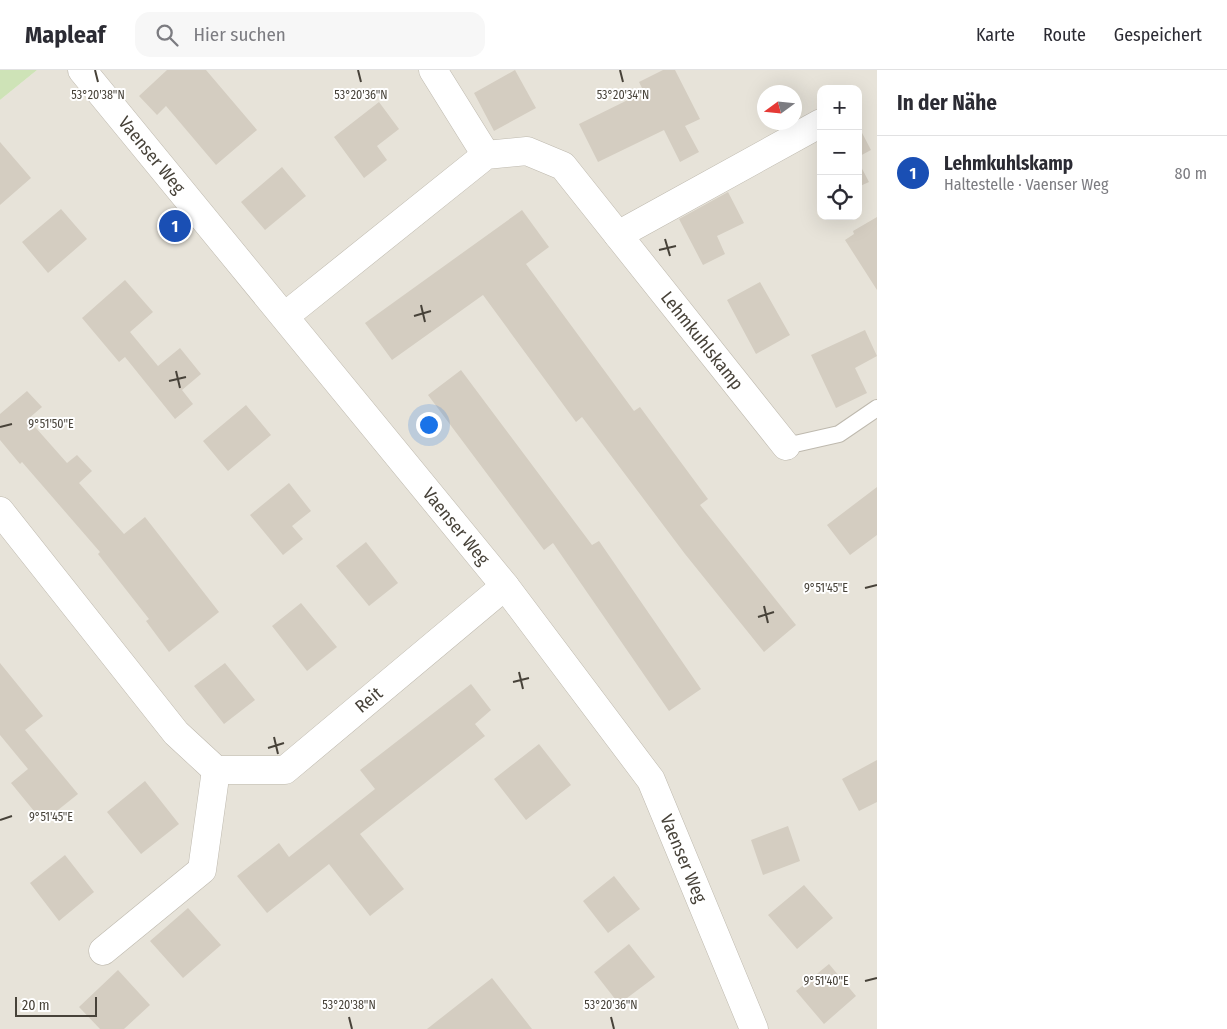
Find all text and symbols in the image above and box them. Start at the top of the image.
search box [135,12,485,57]
text: Mapleaf [25,21,105,49]
icon: search [153,21,181,49]
text: Hier suchen [193,23,286,46]
text: Karte [976,24,1015,46]
text: Route [1043,24,1086,46]
text: Gespeichert [1114,24,1202,46]
north arrow [757,85,802,130]
map controls [817,85,862,220]
button: + [817,85,862,130]
text: 53°20'38"N [71,88,125,102]
text: 53°20'36"N [334,88,388,102]
text: 53°20'34"N [597,88,649,102]
text: In der Nähe [897,90,997,116]
street label: Vaenser Weg [114,112,190,199]
button: − [817,130,862,175]
text: Lehmkuhlskamp [944,152,1073,175]
text: 1 [910,164,916,183]
text: 80 m [1175,164,1207,183]
button: locate [817,175,862,220]
text: Haltestelle · Vaenser Weg [944,175,1108,194]
pin: 1 [159,207,191,245]
street label: Lehmkuhlskamp [656,287,748,394]
your location [416,412,442,438]
text: 9°51'50"E [28,417,74,431]
street label: Vaenser Weg [418,483,495,570]
text: 9°51'45"E [804,581,848,595]
street label: Reit [351,682,387,718]
text: 9°51'45"E [29,810,73,824]
street label: Vaenser Weg [655,811,712,906]
text: 9°51'40"E [803,974,849,988]
scale bar [15,994,98,1017]
text: 20 m [22,997,50,1014]
text: 53°20'38"N [322,998,376,1012]
text: 53°20'36"N [584,998,638,1012]

